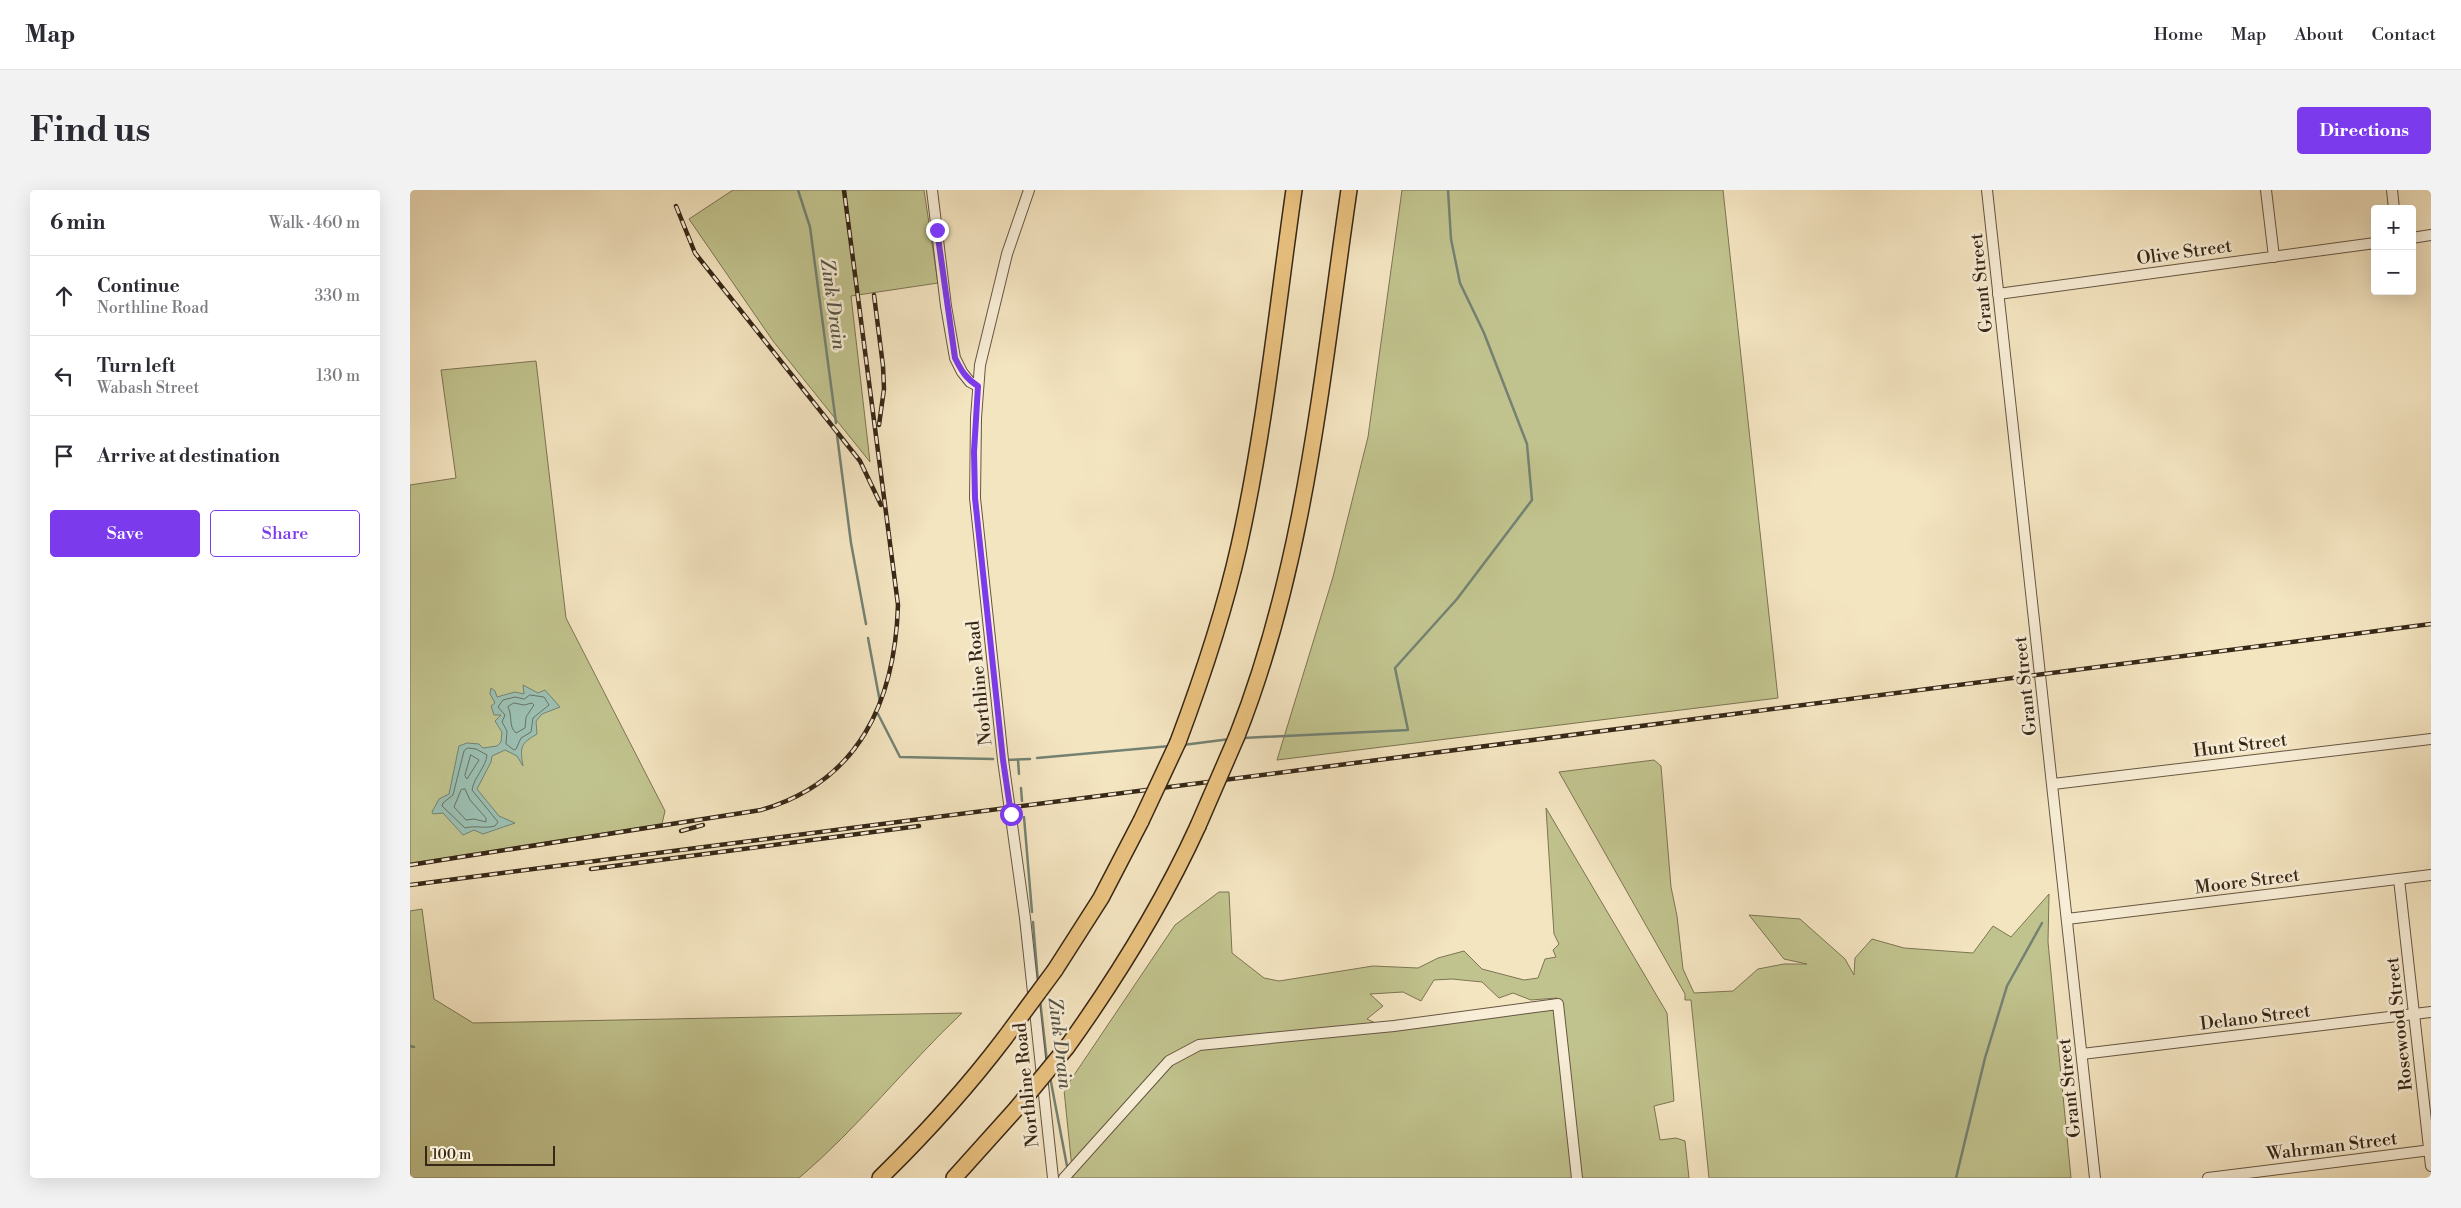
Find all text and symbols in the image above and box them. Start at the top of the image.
text: Map [25,20,75,50]
text: Home [2154,23,2203,46]
text: Map [2231,23,2267,46]
text: About [2295,23,2344,46]
text: Contact [2372,23,2436,46]
button: Directions [2297,107,2431,154]
text: Find us [30,109,150,152]
map controls [2371,205,2416,295]
button: + [2371,205,2416,250]
text: 6 min [50,210,105,236]
text: Walk · 460 m [269,213,360,233]
route end [926,219,949,242]
street label: Grant Street [1965,232,1998,334]
street label: Olive Street [2135,234,2234,271]
button: − [2371,250,2416,295]
water label: Zink Drain [815,257,851,352]
text: Continue [97,274,180,298]
icon: ahead [50,282,78,310]
text: 330 m [314,286,360,306]
text: Northline Road [97,298,209,318]
text: Turn left [97,354,176,378]
icon: left [50,362,78,390]
text: 130 m [316,366,360,386]
text: Wabash Street [97,378,199,398]
icon: arrive [50,442,78,470]
text: Arrive at destination [97,444,280,468]
button: Save [50,510,200,557]
button: Share [210,510,360,557]
street label: Northline Road [961,619,997,747]
street label: Grant Street [2009,635,2042,737]
street label: Hunt Street [2192,728,2289,763]
route start [1000,803,1023,826]
street label: Moore Street [2193,864,2301,899]
street label: Rosewood Street [2381,955,2418,1092]
water label: Zink Drain [1042,996,1078,1091]
street label: Delano Street [2199,999,2312,1036]
street label: Northline Road [1008,1021,1044,1149]
street label: Grant Street [2053,1037,2086,1139]
street label: Wahrman Street [2264,1127,2399,1166]
scale bar [425,1143,555,1166]
text: 100 m [432,1146,471,1164]

